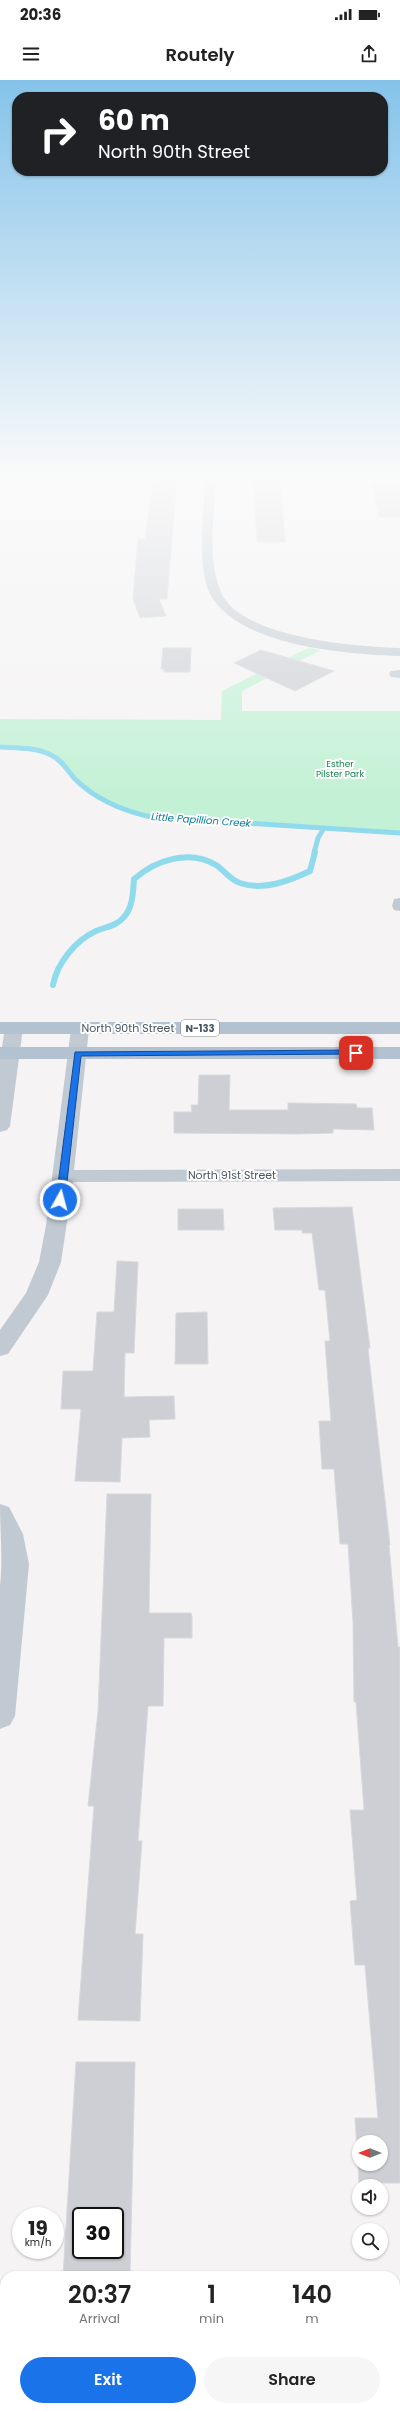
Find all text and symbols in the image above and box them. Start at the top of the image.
text: 20:36 [20,4,61,25]
text: Routely [166,42,234,67]
icon: menu [20,43,42,65]
icon: share [358,43,380,65]
text: 60 m [98,101,170,140]
icon: right [32,108,84,160]
text: North 90th Street [98,139,250,164]
park label: Esther Pilster Park [316,758,364,780]
water label: Little Papillion Creek [151,809,252,831]
street label: North 90th Street [82,1020,174,1036]
road number: N-133 [181,1020,219,1036]
pin [339,1036,373,1070]
icon: arrive [345,1042,367,1064]
street label: North 91st Street [188,1167,276,1183]
position arrow [39,1179,81,1221]
north arrow [352,2135,388,2171]
map controls [352,2135,388,2259]
button: sound [352,2179,388,2215]
speed limit sign: 30 [72,2207,124,2259]
text: 19 [28,2214,48,2242]
button: search [352,2223,388,2259]
text: km/h [25,2235,51,2250]
text: 20:37 [68,2278,131,2311]
text: 1 [207,2278,216,2311]
text: 140 [292,2278,332,2311]
text: Arrival [79,2309,120,2328]
text: min [199,2309,224,2328]
text: m [305,2309,319,2328]
button: Exit [20,2357,196,2403]
button: Share [204,2357,380,2403]

